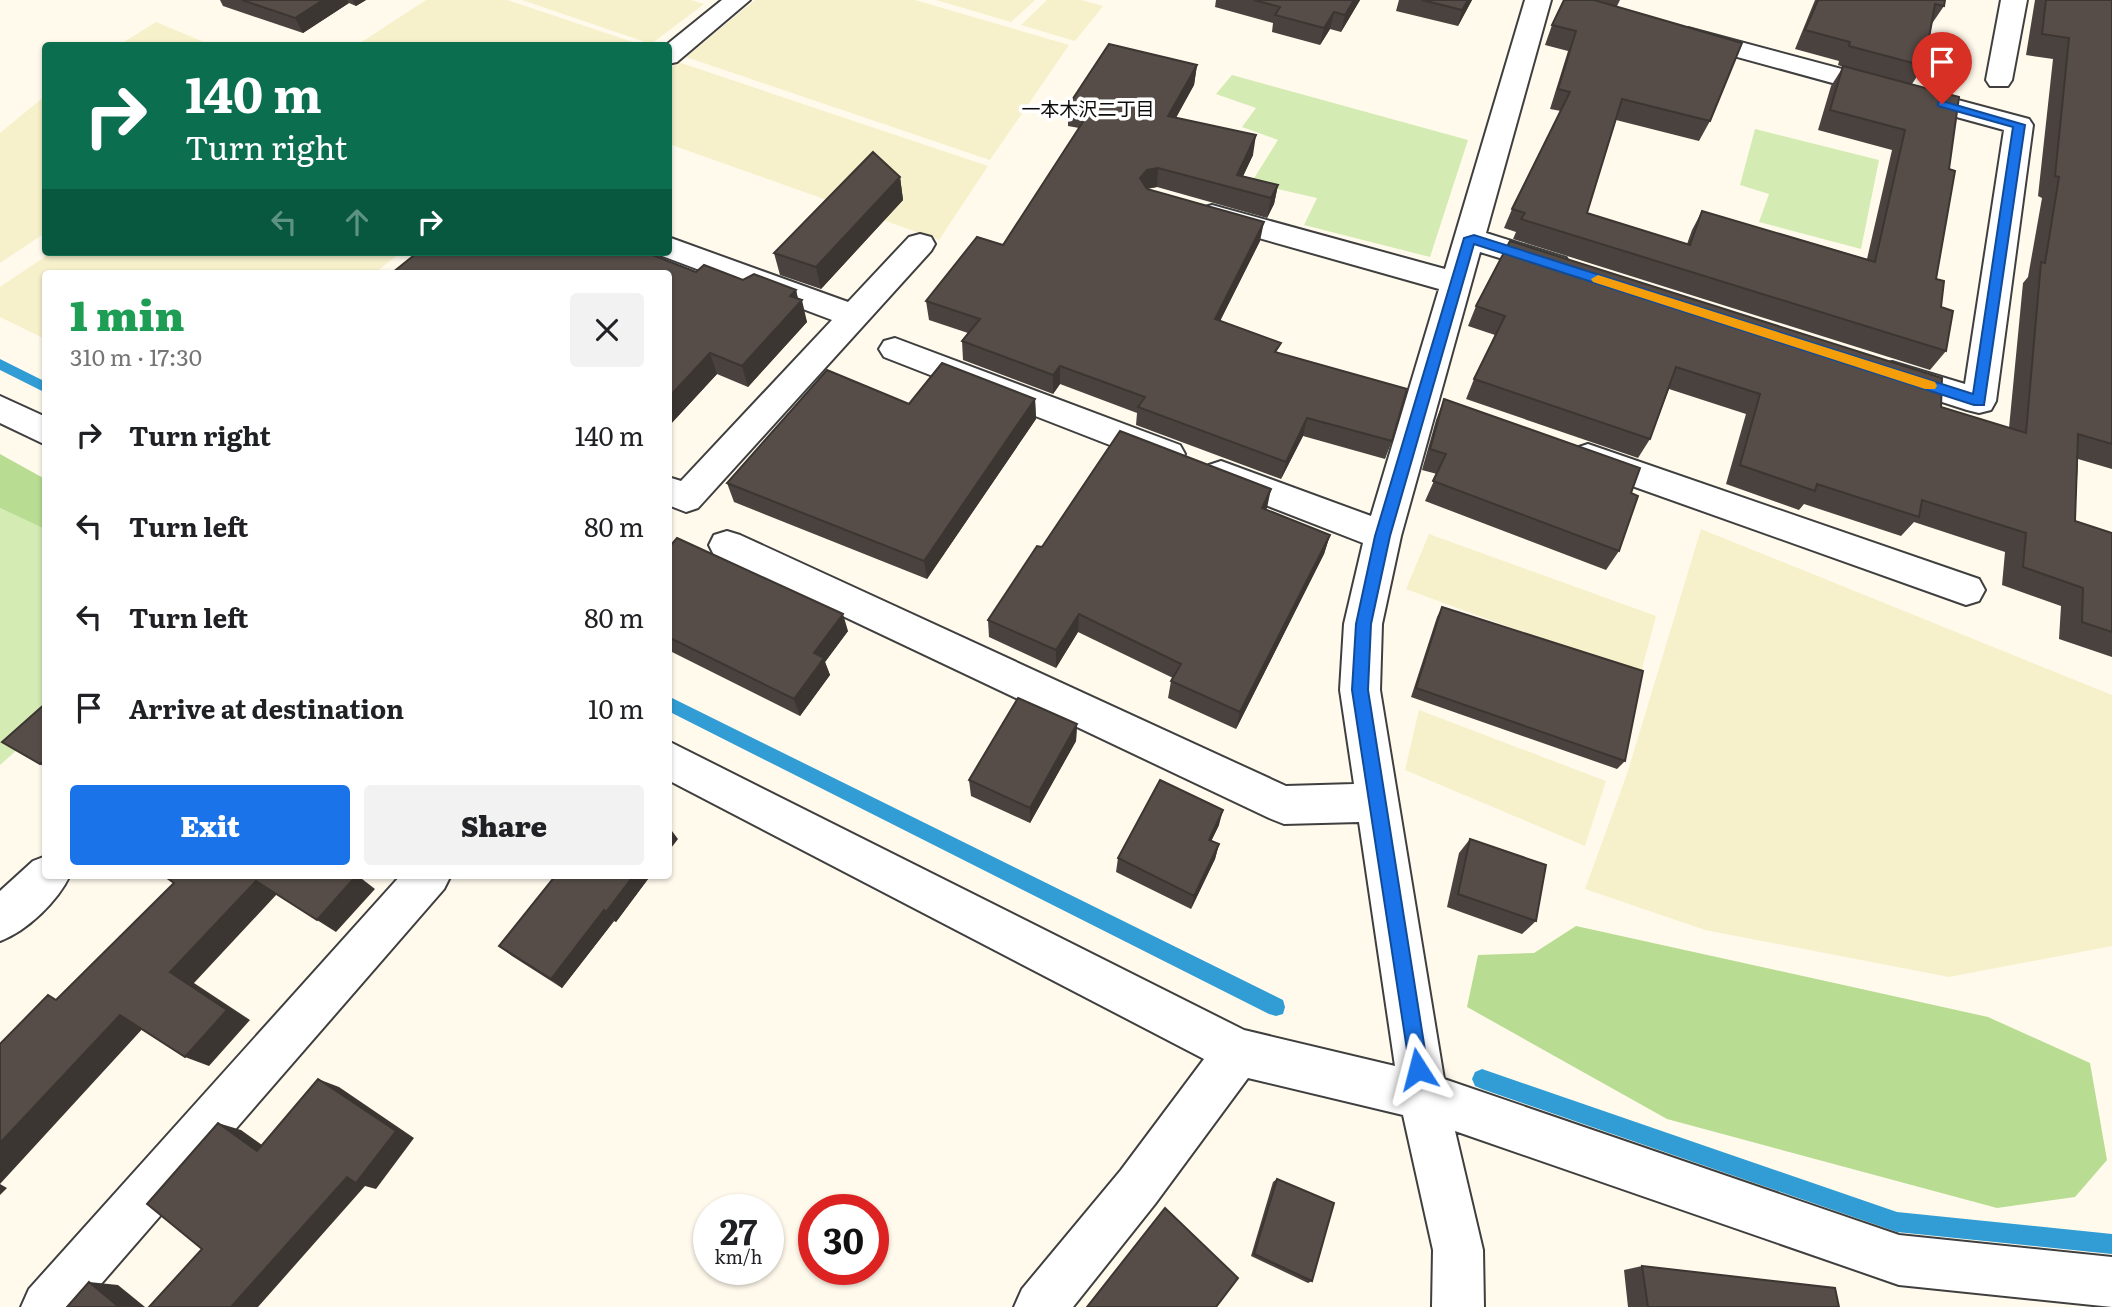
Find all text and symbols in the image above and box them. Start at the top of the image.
pin [1912,32,1972,104]
icon: arrive [1923,43,1961,81]
text: 140 m [185,55,322,128]
icon: right [70,70,161,161]
district label: 一本木沢二丁目 [1021,94,1155,122]
text: Turn right [185,122,347,170]
icon: left [265,203,303,241]
icon: ahead [338,203,376,241]
icon: right [411,203,449,241]
text: 1 min [70,282,185,344]
button: close [570,293,644,367]
text: 310 m · 17:30 [70,339,202,373]
text: Turn right [129,415,271,454]
text: 140 m [575,415,644,454]
icon: right [70,416,108,454]
text: Turn left [129,506,248,545]
text: 80 m [584,506,644,545]
icon: left [70,507,108,545]
text: Turn left [129,597,248,636]
text: 80 m [584,597,644,636]
icon: left [70,598,108,636]
text: Arrive at destination [129,688,404,727]
text: 10 m [588,688,644,727]
icon: arrive [70,689,108,727]
button: Exit [70,785,350,865]
button: Share [364,785,644,865]
position arrow [1381,1032,1455,1106]
speed limit sign: 30 [798,1194,889,1285]
text: 27 [720,1204,757,1256]
text: km/h [715,1243,762,1270]

